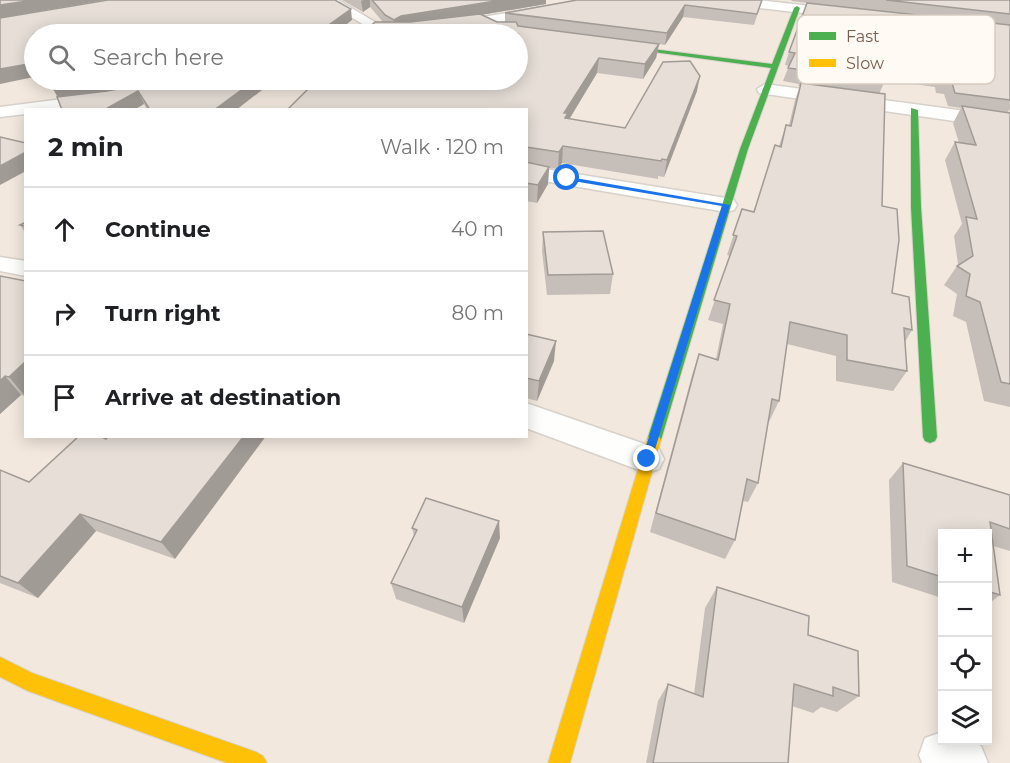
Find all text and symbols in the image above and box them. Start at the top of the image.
legend [797,15,995,84]
search box [24,24,528,90]
text: Fast [846,27,880,46]
icon: search [45,41,78,74]
text: Search here [93,44,224,71]
text: Slow [846,54,884,73]
text: 2 min [48,131,124,163]
text: Walk · 120 m [380,135,504,159]
route start [553,164,579,190]
icon: ahead [48,213,81,246]
text: Continue [105,216,211,243]
text: 40 m [451,217,504,241]
icon: right [48,297,81,330]
text: Turn right [105,300,220,327]
text: 80 m [452,301,504,325]
icon: arrive [48,381,81,414]
text: Arrive at destination [105,384,341,411]
route end [633,445,659,471]
map controls [938,529,992,745]
button: + [938,529,992,583]
button: − [938,583,992,637]
button: locate [938,637,992,691]
button: layers [938,691,992,745]

